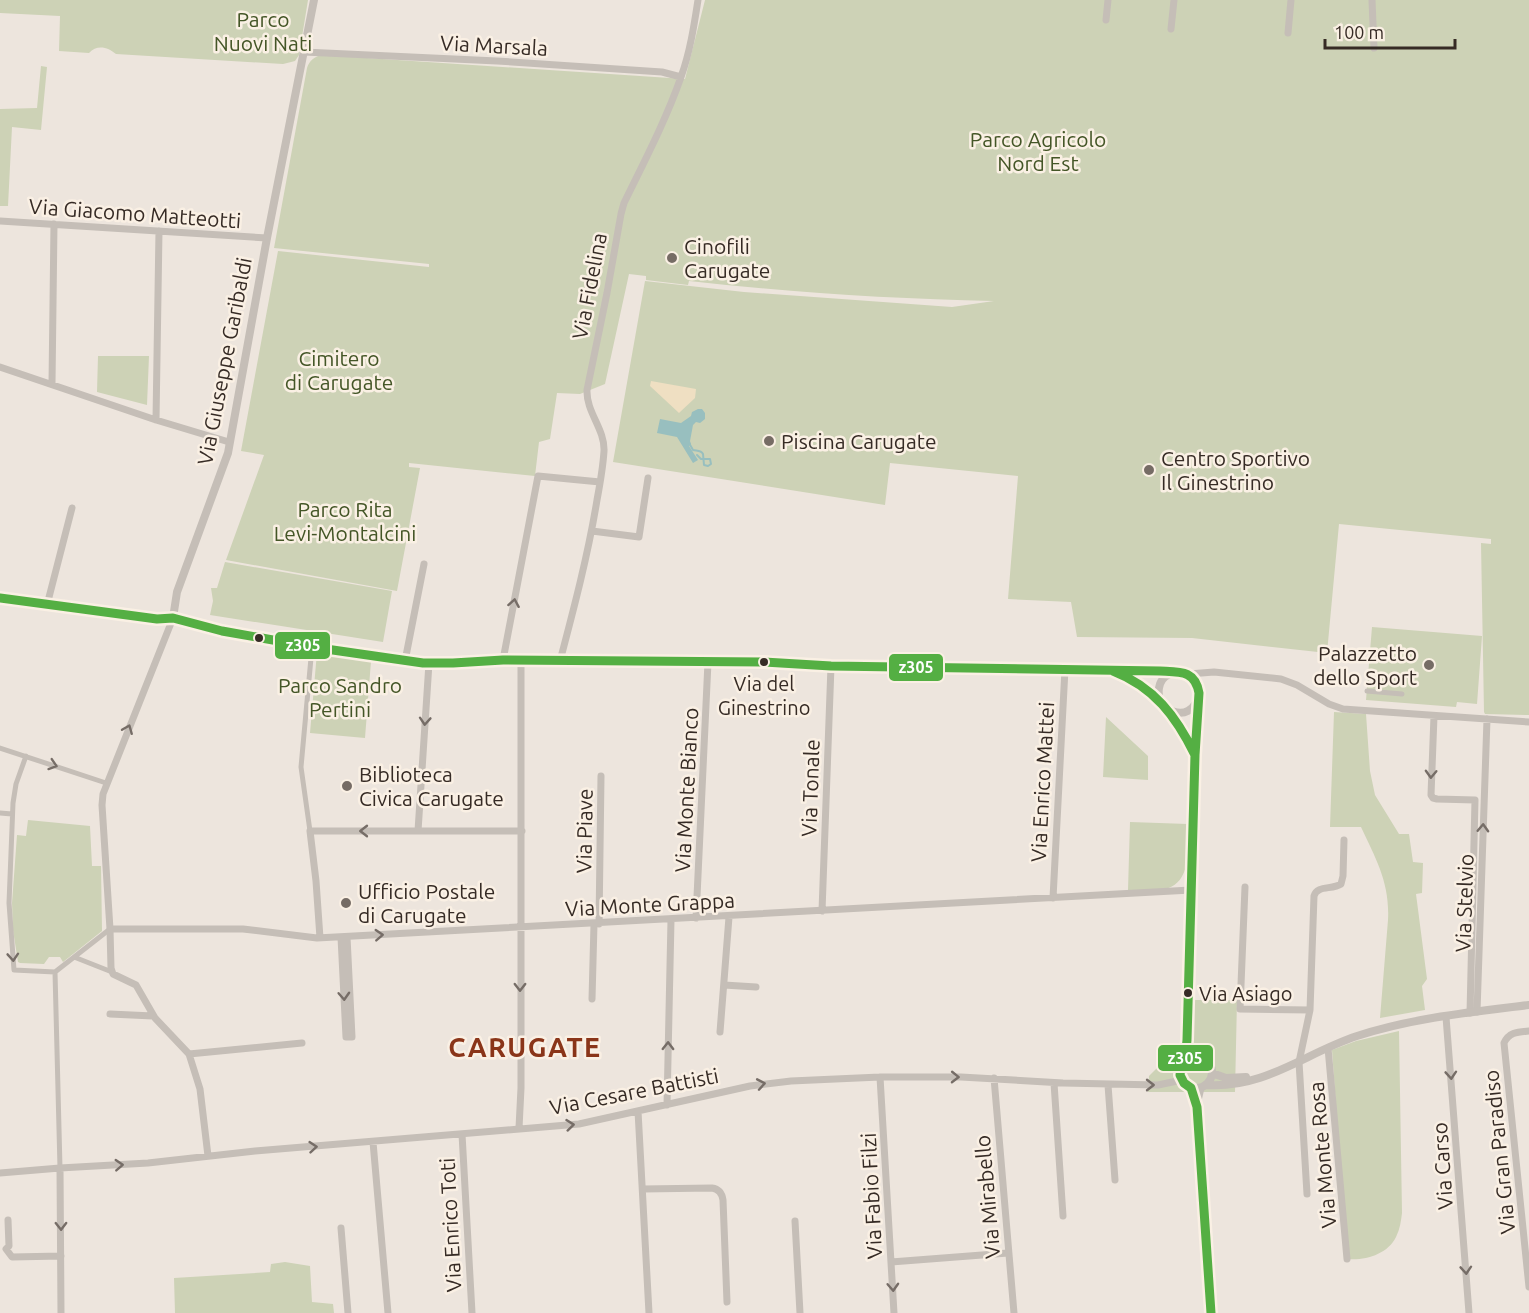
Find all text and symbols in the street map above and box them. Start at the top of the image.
park label: Parco Nuovi Nati [214,7,312,55]
scale bar [1325,12,1456,50]
text: 100 m [1334,22,1384,42]
street label: Via Marsala [439,30,549,60]
park label: Parco Agricolo Nord Est [970,127,1106,175]
street label: Via Giacomo Matteotti [28,194,242,232]
street label: Via Fidelina [567,231,611,341]
place label: Cinofili Carugate [684,234,770,282]
marker: Cinofili Carugate [665,251,679,265]
street label: Via Giuseppe Garibaldi [192,255,256,467]
park label: Cimitero di Carugate [285,346,393,394]
place label: Piscina Carugate [781,429,937,453]
marker: Piscina Carugate [762,434,776,448]
place label: Centro Sportivo Il Ginestrino [1161,446,1310,494]
marker: Centro Sportivo Il Ginestrino [1142,463,1156,477]
park label: Parco Rita Levi-Montalcini [274,497,416,545]
one-way arrow [507,598,520,608]
line badge: z305 [274,631,331,660]
unlabelled marker [253,632,265,644]
text: z305 [286,636,320,654]
place label: Palazzetto dello Sport [1313,641,1417,689]
line badge: z305 [888,653,944,682]
marker: Via del Ginestrino [758,656,770,668]
text: z305 [899,658,933,676]
marker: Palazzetto dello Sport [1422,658,1436,672]
place label: Via del Ginestrino [718,672,810,719]
park label: Parco Sandro Pertini [278,673,402,721]
street label: Via Enrico Mattei [1026,701,1058,863]
street label: Via Monte Bianco [670,707,702,873]
one-way arrow [419,717,432,726]
one-way arrow [121,724,133,735]
street label: Via Tonale [796,739,824,837]
one-way arrow [47,758,58,771]
place label: Biblioteca Civica Carugate [359,762,504,810]
one-way arrow [1425,770,1438,779]
marker: Biblioteca Civica Carugate [340,779,354,793]
street label: Via Piave [571,788,597,874]
one-way arrow [1477,823,1489,832]
one-way arrow [360,825,369,837]
street label: Via Stelvio [1450,853,1478,953]
place label: Ufficio Postale di Carugate [358,879,495,927]
street label: Via Monte Grappa [565,888,735,920]
marker: Ufficio Postale di Carugate [339,896,353,910]
one-way arrow [374,929,383,942]
one-way arrow [6,953,19,962]
one-way arrow [514,982,527,991]
place label: Via Asiago [1199,982,1292,1005]
marker: Via Asiago [1182,987,1194,999]
one-way arrow [338,991,351,1000]
district label: CARUGATE [448,1032,602,1062]
one-way arrow [662,1042,675,1051]
line badge: z305 [1157,1044,1214,1072]
text: z305 [1168,1049,1202,1067]
street label: Via Cesare Battisti [547,1063,721,1119]
street label: Via Gran Paradiso [1478,1069,1520,1235]
one-way arrow [951,1071,960,1083]
one-way arrow [1444,1071,1457,1080]
one-way arrow [756,1079,765,1091]
one-way arrow [1146,1079,1155,1091]
street label: Via Monte Rosa [1304,1081,1340,1229]
one-way arrow [565,1119,574,1132]
street label: Via Carso [1427,1121,1457,1211]
street label: Via Fabio Filzi [856,1132,886,1260]
street label: Via Mirabello [970,1134,1004,1260]
one-way arrow [308,1140,317,1153]
street label: Via Enrico Toti [434,1157,466,1293]
one-way arrow [114,1158,123,1171]
one-way arrow [55,1222,67,1231]
one-way arrow [1459,1265,1472,1274]
one-way arrow [886,1283,899,1292]

